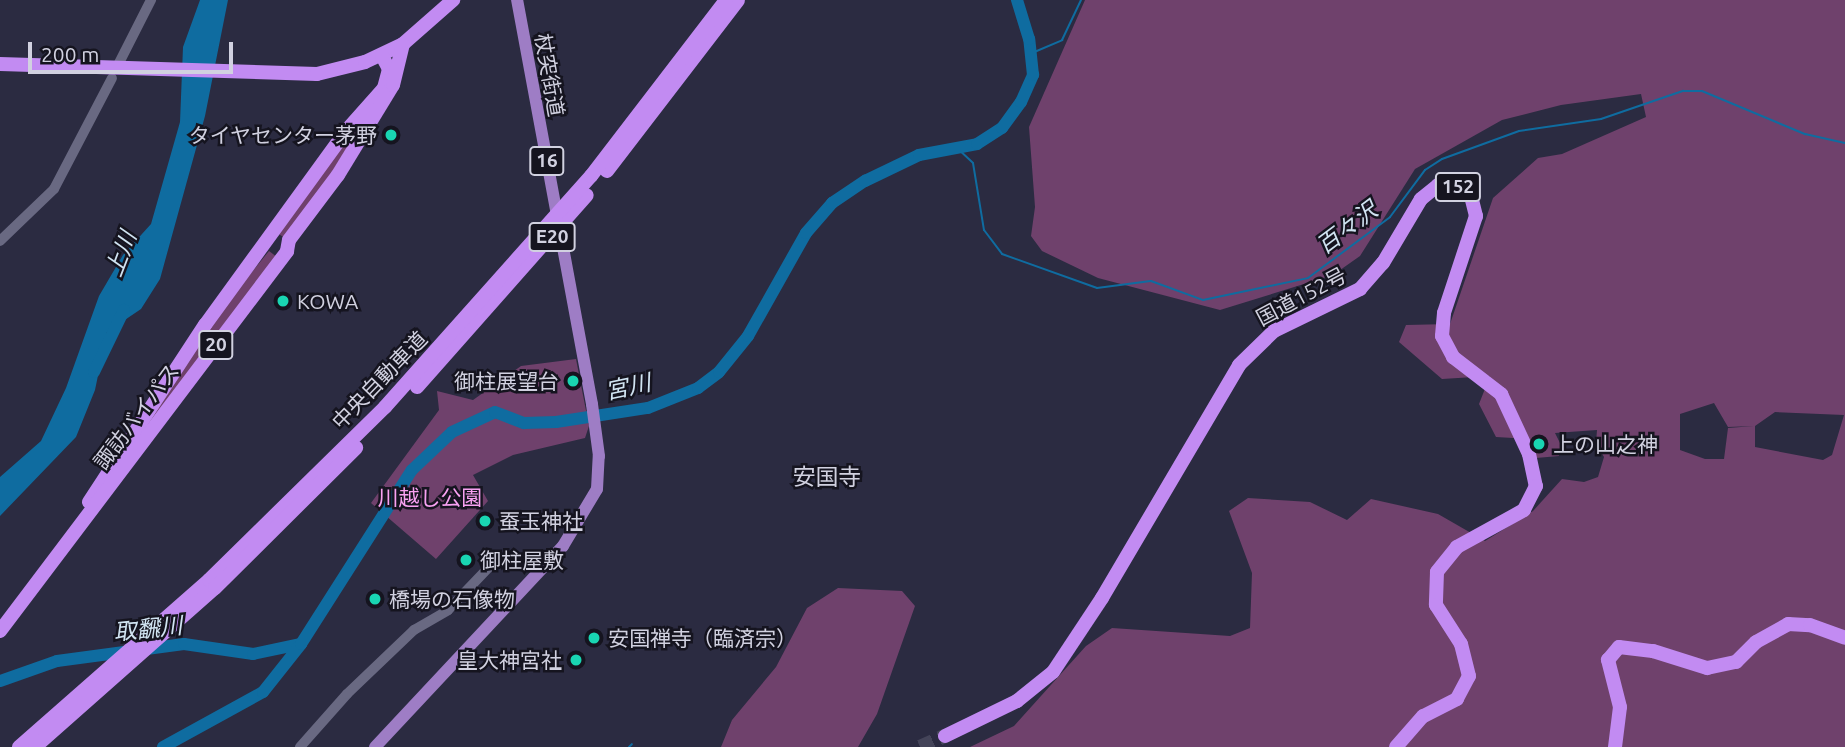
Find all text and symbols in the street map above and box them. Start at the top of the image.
scale bar [32,28,236,72]
street label: 杖突街道 [530,31,570,119]
text: 200 m [41,42,99,66]
place label: タイヤセンター茅野 [188,122,377,148]
marker: タイヤセンター茅野 [383,127,399,143]
road number: 16 [528,146,566,176]
road number: 152 [1434,172,1482,202]
water label: 百々沢 [1311,196,1383,260]
road number: E20 [528,221,576,252]
water label: 上川 [100,228,142,280]
street label: 国道152号 [1252,262,1350,330]
place label: KOWA [297,288,358,314]
marker: KOWA [275,293,291,309]
street label: 中央自動車道 [326,326,432,434]
road number: 20 [197,330,235,360]
street label: 諏訪バイパス [88,358,184,474]
place label: 御柱展望台 [454,368,559,394]
water label: 宮川 [603,369,653,405]
marker: 御柱展望台 [565,373,581,389]
place label: 上の山之神 [1553,431,1658,457]
marker: 上の山之神 [1531,436,1547,452]
district label: 安国寺 [793,463,861,491]
park label: 川越し公園 [378,484,482,510]
place label: 蚕玉神社 [499,508,583,534]
marker: 蚕玉神社 [477,513,493,529]
place label: 御柱屋敷 [480,547,564,573]
marker: 御柱屋敷 [458,552,474,568]
place label: 橋場の石像物 [389,586,515,612]
marker: 橋場の石像物 [367,591,383,607]
water label: 取飜川 [112,612,184,646]
place label: 安国禅寺（臨済宗） [608,625,797,651]
marker: 安国禅寺（臨済宗） [586,630,602,646]
place label: 皇大神宮社 [457,647,562,673]
marker: 皇大神宮社 [568,652,584,668]

